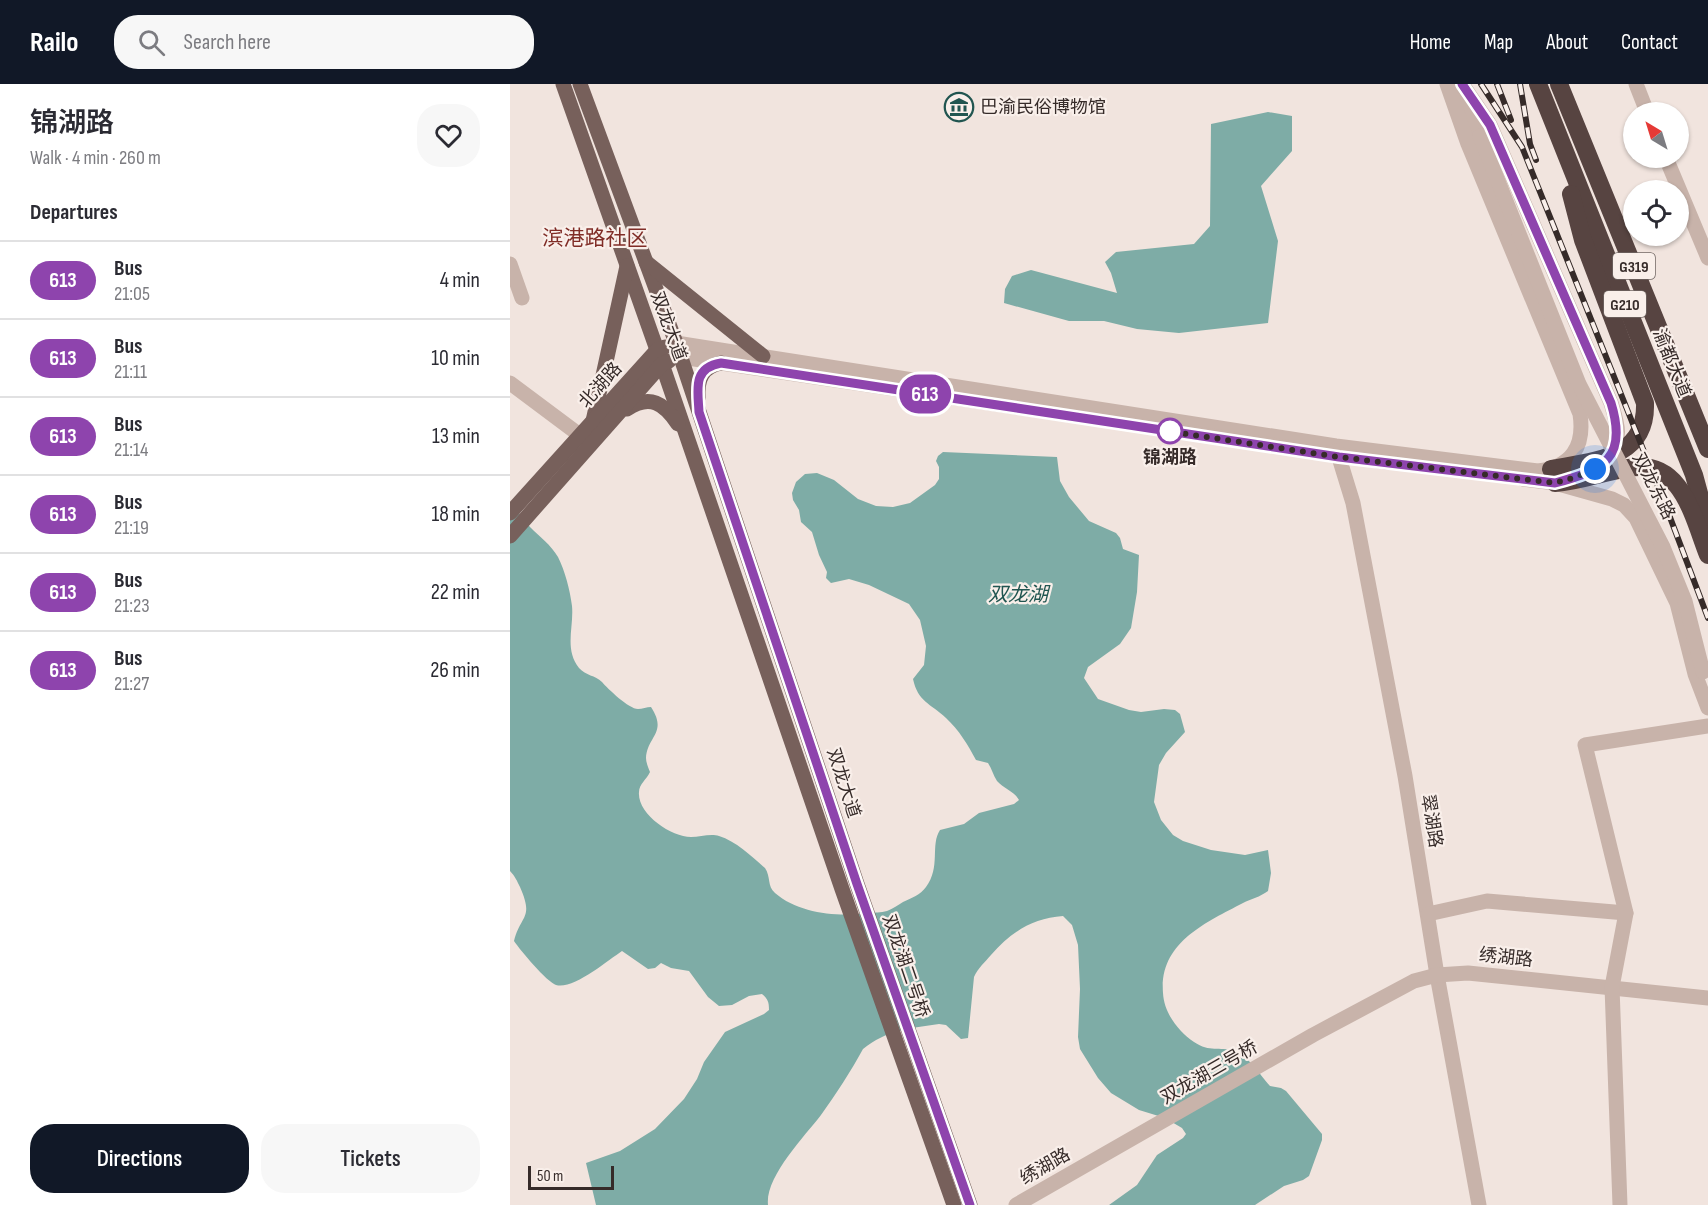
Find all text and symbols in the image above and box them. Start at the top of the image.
search box [114,15,534,69]
text: Railo [30,26,78,59]
icon: search [135,26,168,59]
text: Search here [183,29,271,56]
text: Home [1410,30,1451,55]
text: Map [1484,30,1513,55]
text: About [1546,30,1588,55]
text: Contact [1621,30,1678,55]
museum icon: 巴渝民俗博物馆 [943,91,975,123]
place label: 巴渝民俗博物馆 [980,97,1106,118]
north arrow [1623,102,1689,168]
map controls [1623,102,1689,246]
button: heart [417,104,480,167]
text: 锦湖路 [30,107,114,140]
text: Walk · 4 min · 260 m [30,146,161,170]
button: locate [1623,180,1689,246]
text: Departures [30,199,118,226]
district label: 滨港路社区 [543,226,648,251]
road number: G319 [1613,253,1655,279]
text: Bus [114,255,143,282]
text: 4 min [440,267,480,294]
text: 613 [49,268,77,293]
text: 21:05 [114,282,150,306]
street label: 双龙大道 [646,289,691,364]
road number: G210 [1604,291,1646,317]
street label: 渝都大道 [1648,326,1695,400]
text: Bus [114,333,143,360]
text: 10 min [431,345,480,372]
text: 613 [49,346,77,371]
street label: 北湖路 [575,358,626,412]
text: 21:11 [114,360,147,384]
line badge: 613 [890,374,960,414]
text: 613 [911,382,939,407]
text: Bus [114,411,143,438]
marker: 锦湖路 [1157,418,1183,444]
text: 13 min [432,423,480,450]
text: 613 [49,424,77,449]
text: 21:14 [114,438,148,462]
place label: 锦湖路 [1143,447,1197,468]
street label: 双龙东路 [1628,449,1679,523]
your location [1580,454,1610,484]
text: Bus [114,489,143,516]
text: 18 min [432,501,480,528]
text: 613 [49,502,77,527]
text: 21:19 [114,516,149,540]
text: Bus [114,567,143,594]
text: 22 min [431,579,480,606]
text: 613 [49,580,77,605]
water label: 双龙湖 [988,583,1051,607]
text: 21:23 [114,594,150,618]
text: Bus [114,645,143,672]
text: 26 min [430,657,480,684]
text: 613 [49,658,77,683]
text: 21:27 [114,672,149,696]
street label: 双龙大道 [822,746,865,821]
street label: 翠湖路 [1417,793,1446,849]
street label: 双龙湖二号桥 [878,912,933,1021]
street label: 绣湖路 [1478,944,1534,971]
street label: 双龙湖三号桥 [1157,1036,1261,1109]
button: Directions [30,1124,249,1193]
button: Tickets [261,1124,480,1193]
street label: 绣湖路 [1017,1144,1074,1189]
scale bar [528,1163,614,1190]
text: 50 m [537,1167,563,1186]

